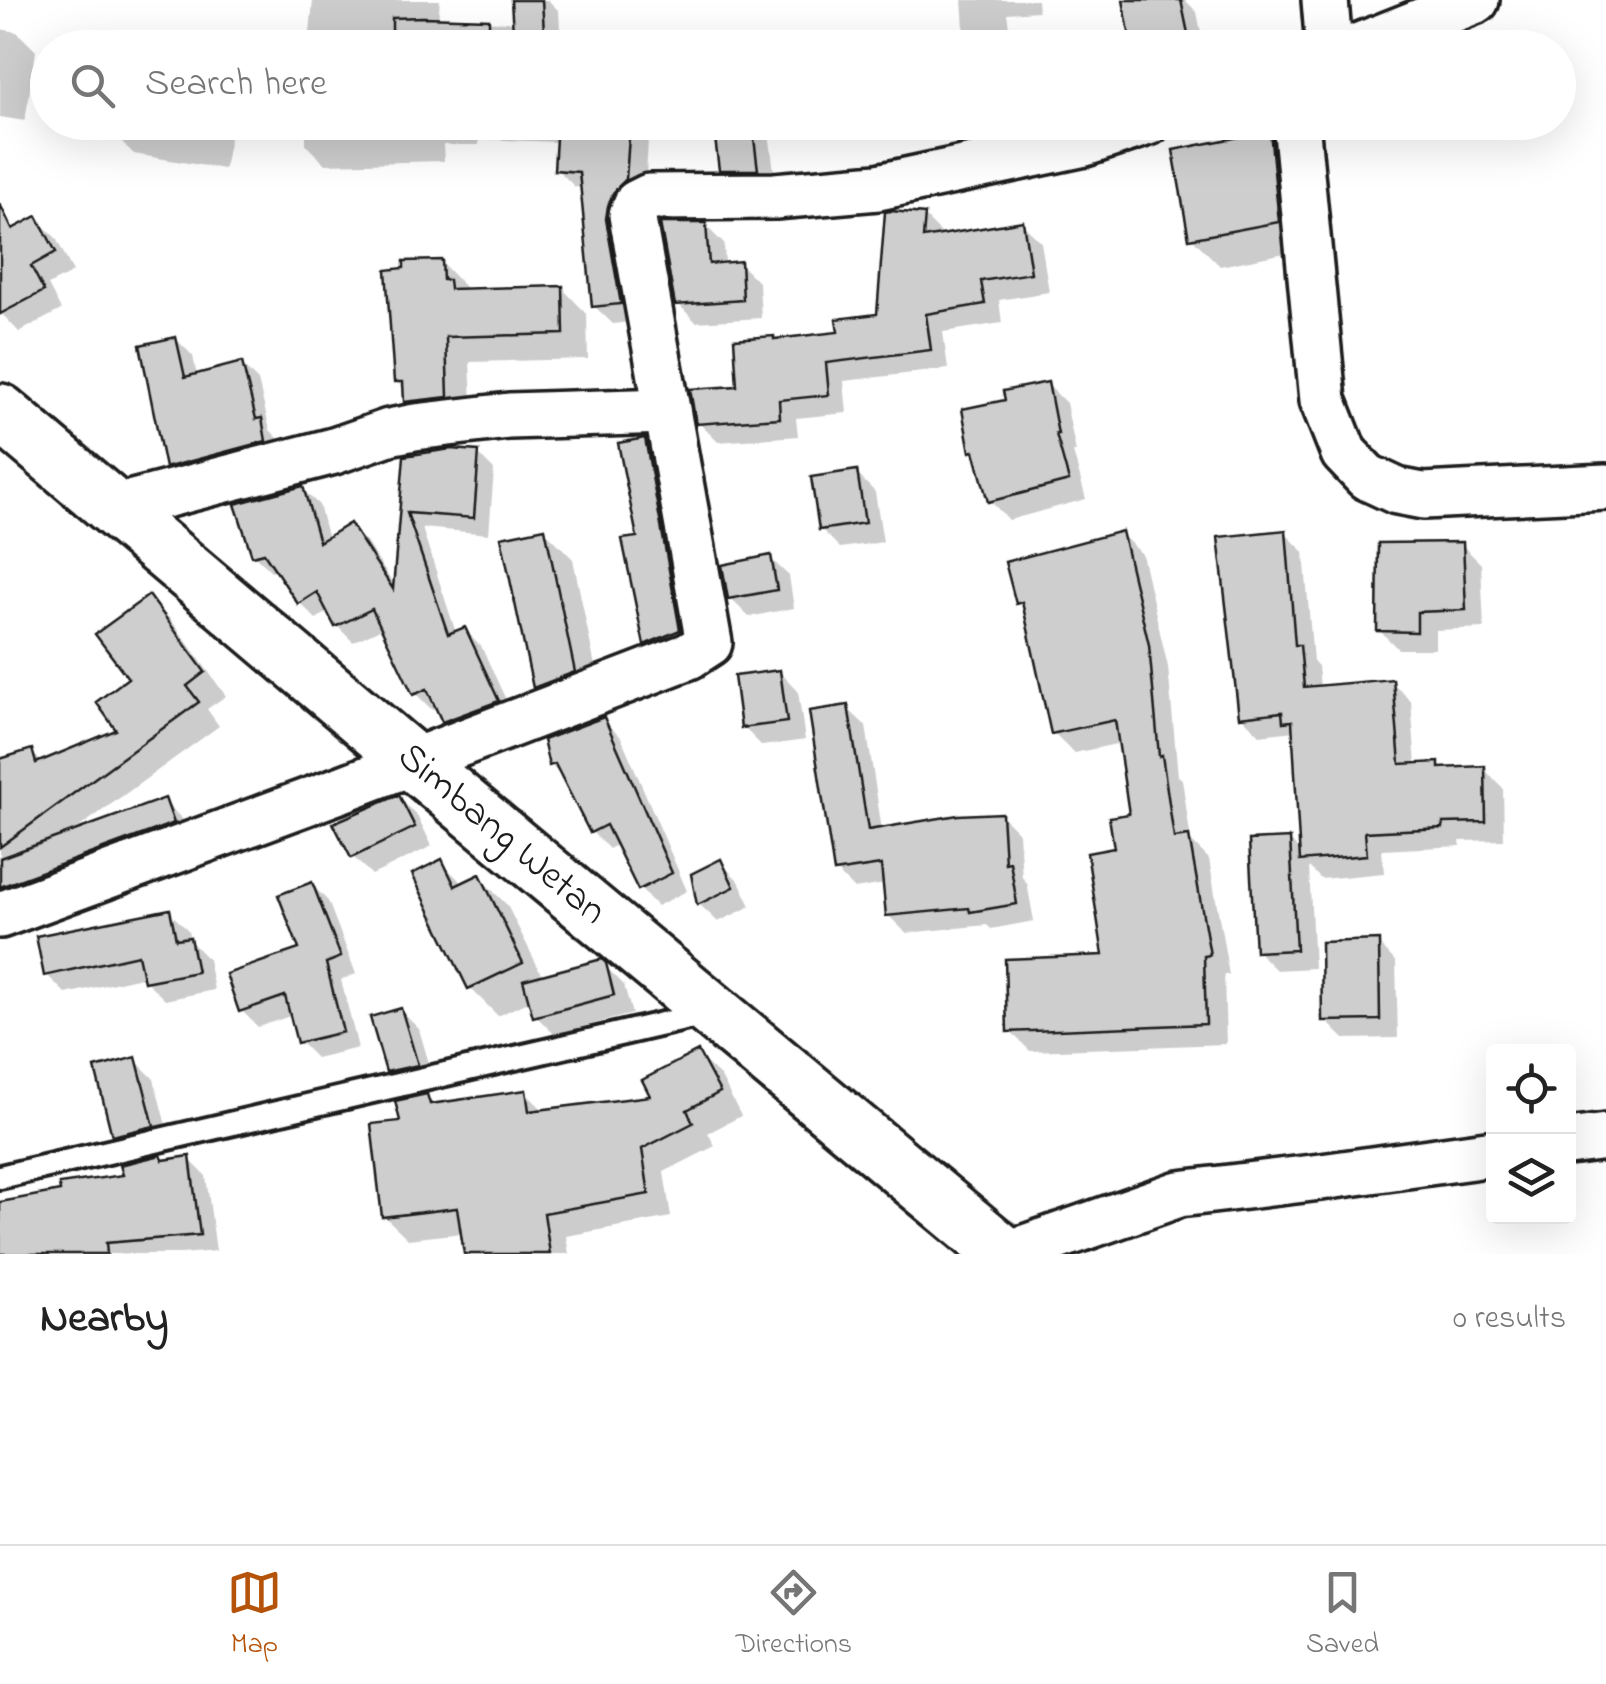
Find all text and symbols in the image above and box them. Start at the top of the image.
search box [30,30,1576,140]
text: Search here [145,57,327,113]
icon: search [65,58,120,113]
street label: Simbang Wetan [383,729,619,941]
map controls [1486,1044,1576,1224]
button: locate [1486,1044,1576,1134]
button: layers [1486,1134,1576,1224]
text: Nearby [40,1289,168,1350]
text: 0 results [1453,1296,1566,1343]
tab: Map [227,1565,282,1666]
tab: Directions [736,1565,852,1666]
tab: Saved [1306,1565,1379,1666]

